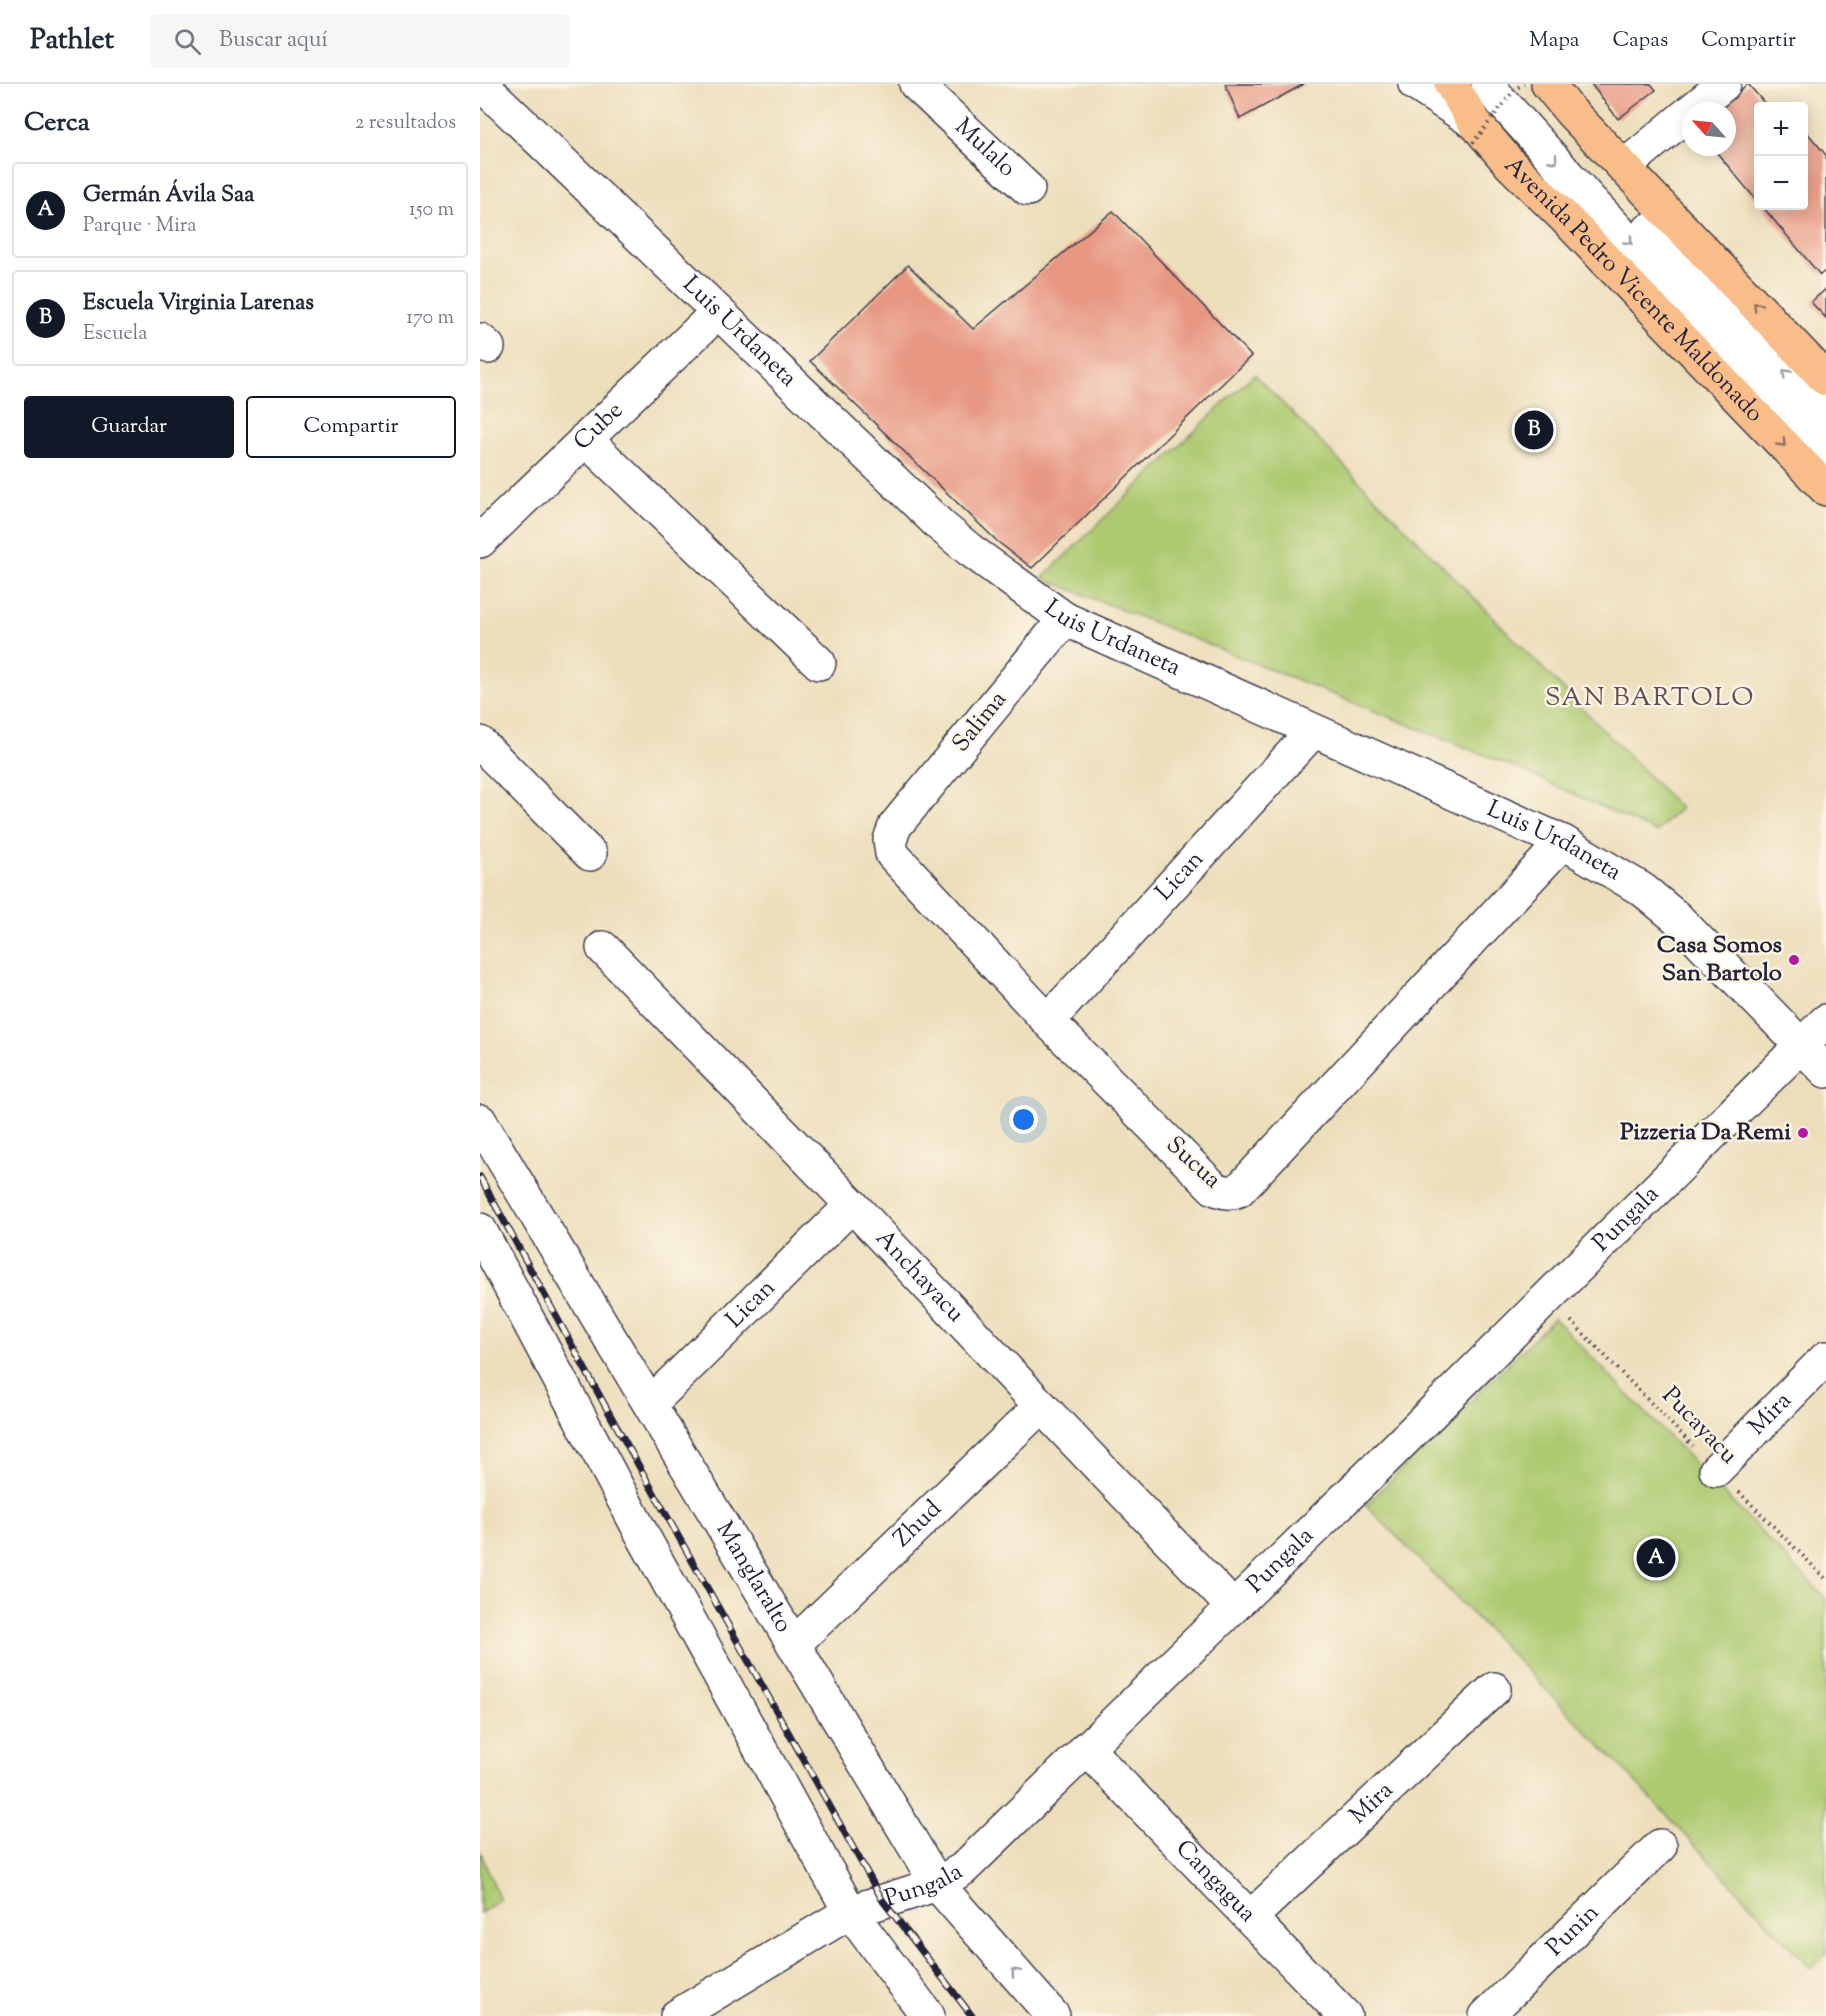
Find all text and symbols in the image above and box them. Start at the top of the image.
search box [150,14,570,68]
text: Pathlet [30,21,114,61]
icon: search [171,25,204,58]
text: Buscar aquí [219,25,328,57]
text: Mapa [1529,26,1579,56]
text: Capas [1612,26,1668,56]
text: Compartir [1701,26,1796,56]
north arrow [1682,102,1736,156]
map controls [1754,102,1808,210]
button: + [1754,102,1808,156]
text: Cerca [24,105,90,142]
text: 2 resultados [355,109,456,138]
street label: Mulalo [946,111,1023,186]
street label: Avenida Pedro Vicente Maldonado [1496,150,1771,430]
one-way arrow [1547,153,1558,164]
button: − [1754,156,1808,210]
text: Germán Ávila Saa [83,180,254,212]
text: A [37,196,54,225]
text: 150 m [409,196,454,225]
text: Parque · Mira [83,212,197,241]
one-way arrow [1622,235,1633,245]
street label: Luis Urdaneta [674,269,804,395]
text: Escuela Virginia Larenas [83,288,314,320]
one-way arrow [1753,302,1764,313]
text: B [39,304,52,333]
text: 170 m [406,304,454,333]
text: Escuela [83,320,148,349]
one-way arrow [1782,369,1793,380]
street label: Cube [567,395,631,459]
button: Guardar [24,396,234,458]
button: Compartir [246,396,456,458]
pin: B [1514,408,1554,452]
one-way arrow [1775,436,1786,447]
street label: Luis Urdaneta [1037,592,1186,685]
district label: SAN BARTOLO [1545,680,1755,717]
street label: Salima [945,684,1015,760]
street label: Luis Urdaneta [1481,793,1627,890]
street label: Lican [1148,844,1212,909]
place label: Casa Somos San Bartolo [1657,929,1782,991]
marker: Casa Somos San Bartolo [1787,953,1801,967]
your location [1009,1105,1038,1134]
place label: Pizzeria Da Remi [1620,1116,1791,1150]
marker: Pizzeria Da Remi [1796,1126,1810,1140]
street label: Sucua [1158,1129,1228,1197]
street label: Pungala [1586,1178,1667,1260]
street label: Anchayacu [867,1222,972,1331]
street label: Lican [719,1272,784,1337]
street label: Pucayacu [1653,1380,1745,1472]
street label: Mira [1741,1385,1800,1444]
street label: Zhud [887,1493,950,1556]
street label: Manglaralto [707,1515,800,1639]
street label: Pungala [1240,1520,1322,1601]
pin: A [1636,1536,1676,1580]
street label: Mira [1343,1774,1401,1833]
street label: Cangagua [1167,1833,1263,1931]
street label: Pungala [880,1856,969,1917]
street label: Punin [1539,1897,1607,1965]
one-way arrow [1011,1968,1022,1979]

